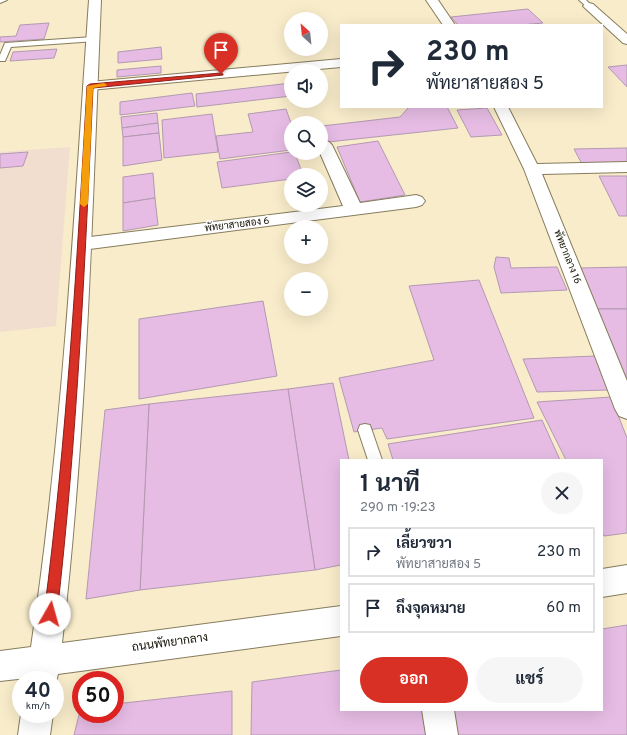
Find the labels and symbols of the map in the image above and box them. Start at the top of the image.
north arrow [284,12,328,56]
pin [204,33,238,74]
street label: พัทยาสายสอง 6 [204,214,270,235]
street label: พัทยากลาง 16 [550,228,585,286]
position arrow [29,593,71,635]
street label: ถนนพัทยากลาง [131,630,209,656]
speed limit sign: 50 [72,671,124,723]

